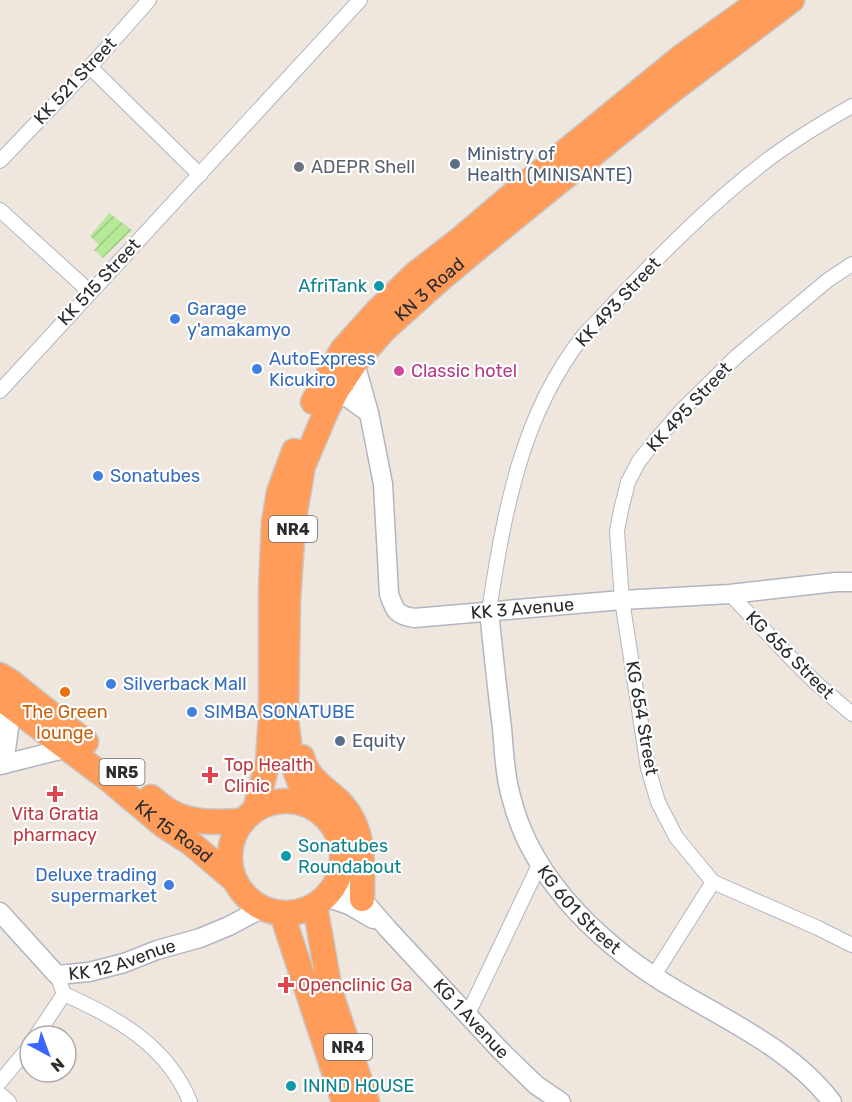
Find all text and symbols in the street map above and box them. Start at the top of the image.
street label: KK 521 Street [29,33,121,129]
place label: Ministry of Health (MINISANTE) [467,143,632,186]
place label: ADEPR Shell [311,156,415,178]
marker: Ministry of Health (MINISANTE) [448,157,462,171]
marker: ADEPR Shell [292,160,306,174]
street label: KK 515 Street [53,234,145,330]
street label: KN 3 Road [390,253,469,326]
street label: KK 493 Street [571,253,665,351]
place label: AfriTank [298,275,368,297]
marker: AfriTank [372,279,386,293]
place label: Garage y'amakamyo [187,298,291,341]
marker: Garage y'amakamyo [168,312,182,326]
place label: AutoExpress Kicukiro [269,348,376,391]
street label: KK 495 Street [642,358,736,456]
place label: Classic hotel [411,360,517,382]
marker: AutoExpress Kicukiro [250,362,264,376]
marker: Classic hotel [392,364,406,378]
place label: Sonatubes [110,465,200,487]
marker: Sonatubes [91,469,105,483]
road number: NR4 [269,516,317,542]
street label: KK 3 Avenue [470,593,575,624]
street label: KG 656 Street [741,606,839,704]
street label: KG 654 Street [621,659,663,777]
place label: Silverback Mall [123,673,247,695]
marker: Silverback Mall [104,677,118,691]
marker: The Green lounge [58,685,72,699]
place label: The Green lounge [22,701,108,744]
place label: SIMBA SONATUBE [204,701,355,723]
marker: SIMBA SONATUBE [185,705,199,719]
place label: Equity [352,730,406,752]
marker: Equity [333,734,347,748]
place label: Top Health Clinic [224,754,313,797]
road number: NR5 [100,759,144,785]
marker: Top Health Clinic [201,766,219,784]
marker: Vita Gratia pharmacy [48,787,62,801]
street label: KK 15 Road [130,795,217,868]
place label: Vita Gratia pharmacy [11,803,99,846]
place label: Sonatubes Roundabout [298,835,401,878]
marker: Sonatubes Roundabout [279,849,293,863]
street label: KG 601 Street [533,861,625,959]
place label: Deluxe trading supermarket [35,864,157,907]
marker: Deluxe trading supermarket [162,878,176,892]
street label: KK 12 Avenue [67,934,178,985]
place label: Openclinic Ga [298,974,412,996]
street label: KG 1 Avenue [429,974,514,1064]
marker: Openclinic Ga [279,978,293,992]
north arrow [18,1024,78,1084]
road number: NR4 [324,1034,372,1060]
text: N [47,1054,68,1076]
place label: ININD HOUSE [303,1075,414,1097]
marker: ININD HOUSE [284,1079,298,1093]

